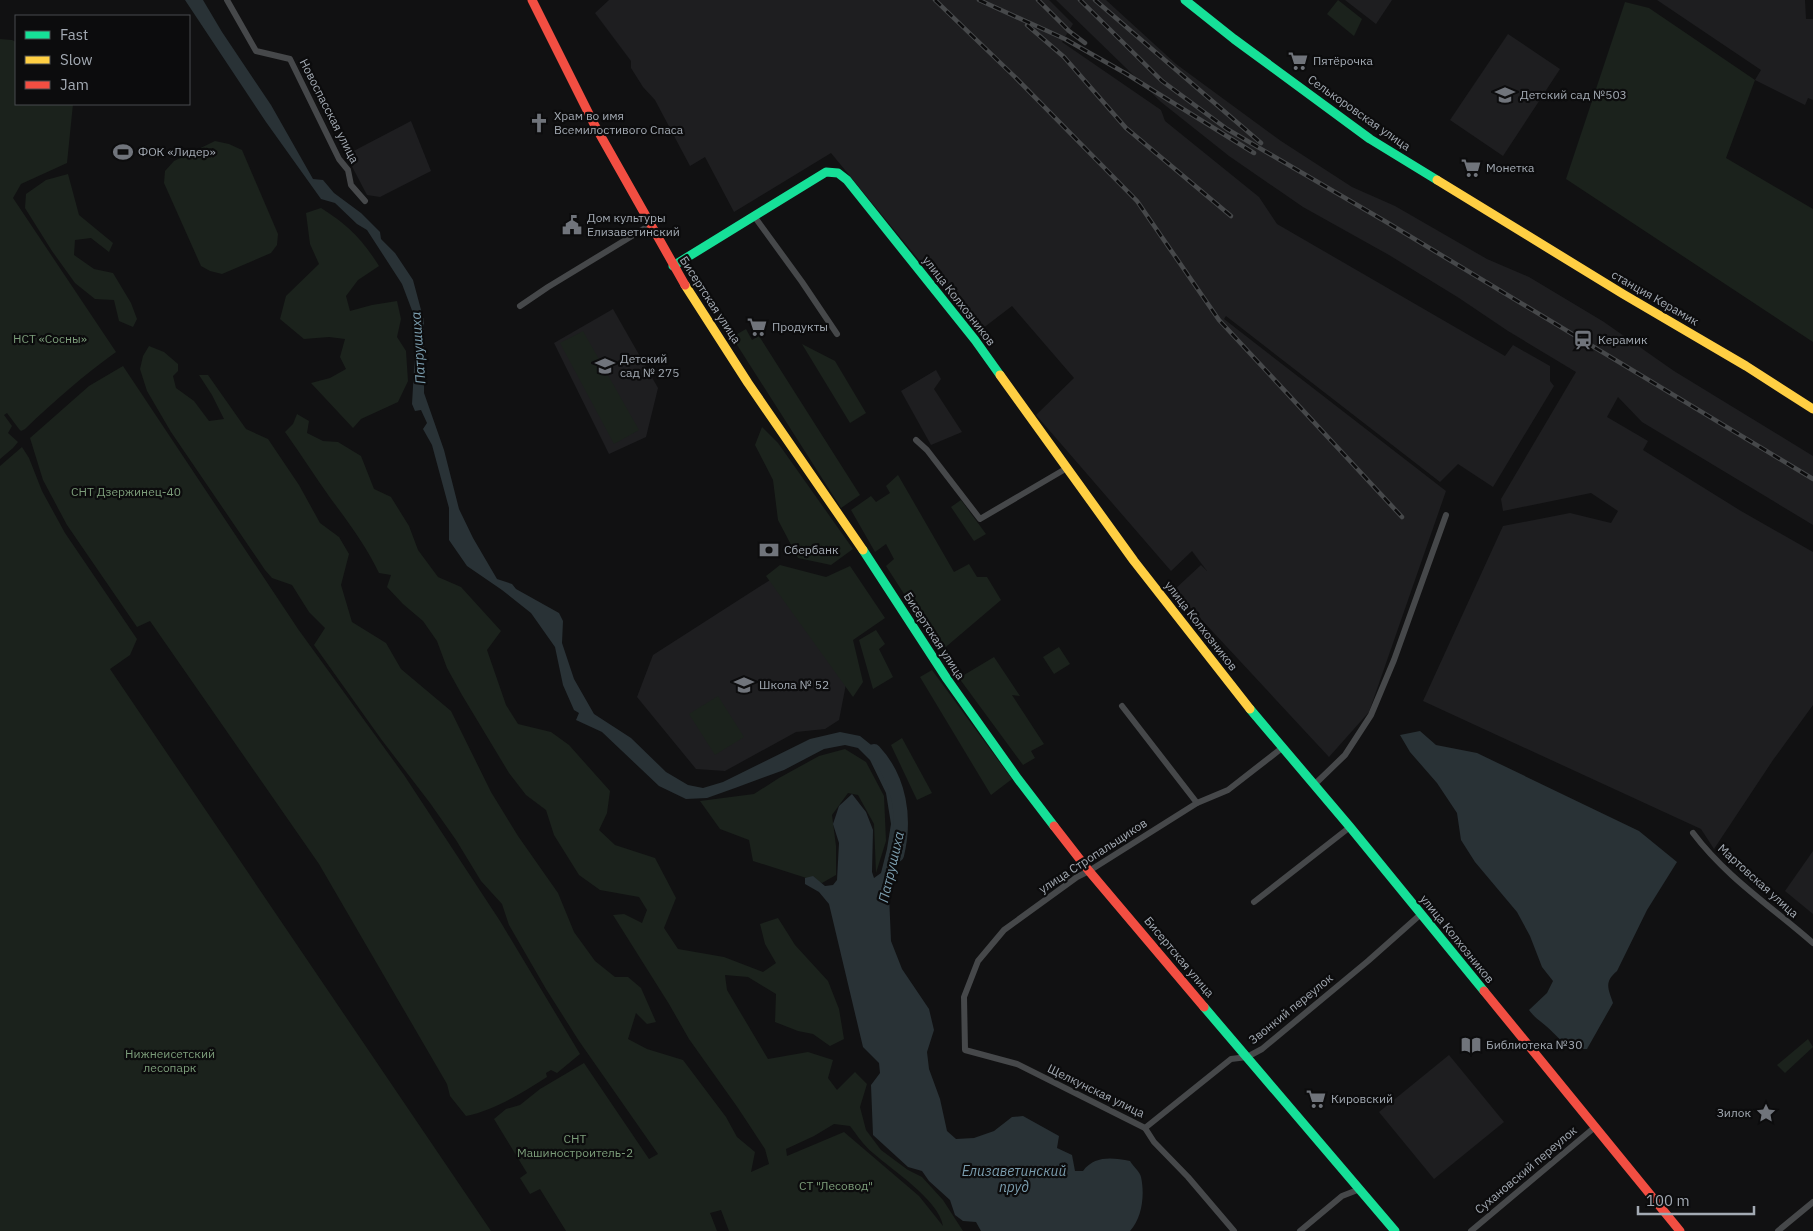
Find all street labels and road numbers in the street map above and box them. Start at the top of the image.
street label: Новоспасская улица [297,56,363,166]
street label: Селькоровская улица [1305,71,1414,154]
street label: Бисертская улица [677,253,745,347]
street label: улица Колхозников [920,253,999,349]
street label: станция Керамик [1609,267,1702,329]
street label: улица Колхозников [1162,578,1241,674]
street label: Бисертская улица [901,589,969,683]
street label: улица Стропальщиков [1036,815,1150,896]
street label: Мартовская улица [1715,840,1802,921]
street label: улица Колхозников [1417,891,1498,986]
street label: Бисертская улица [1141,913,1218,1001]
street label: Звонкий переулок [1246,970,1336,1047]
street label: Щелкунская улица [1045,1061,1148,1121]
street label: Сухановский переулок [1472,1122,1580,1217]

